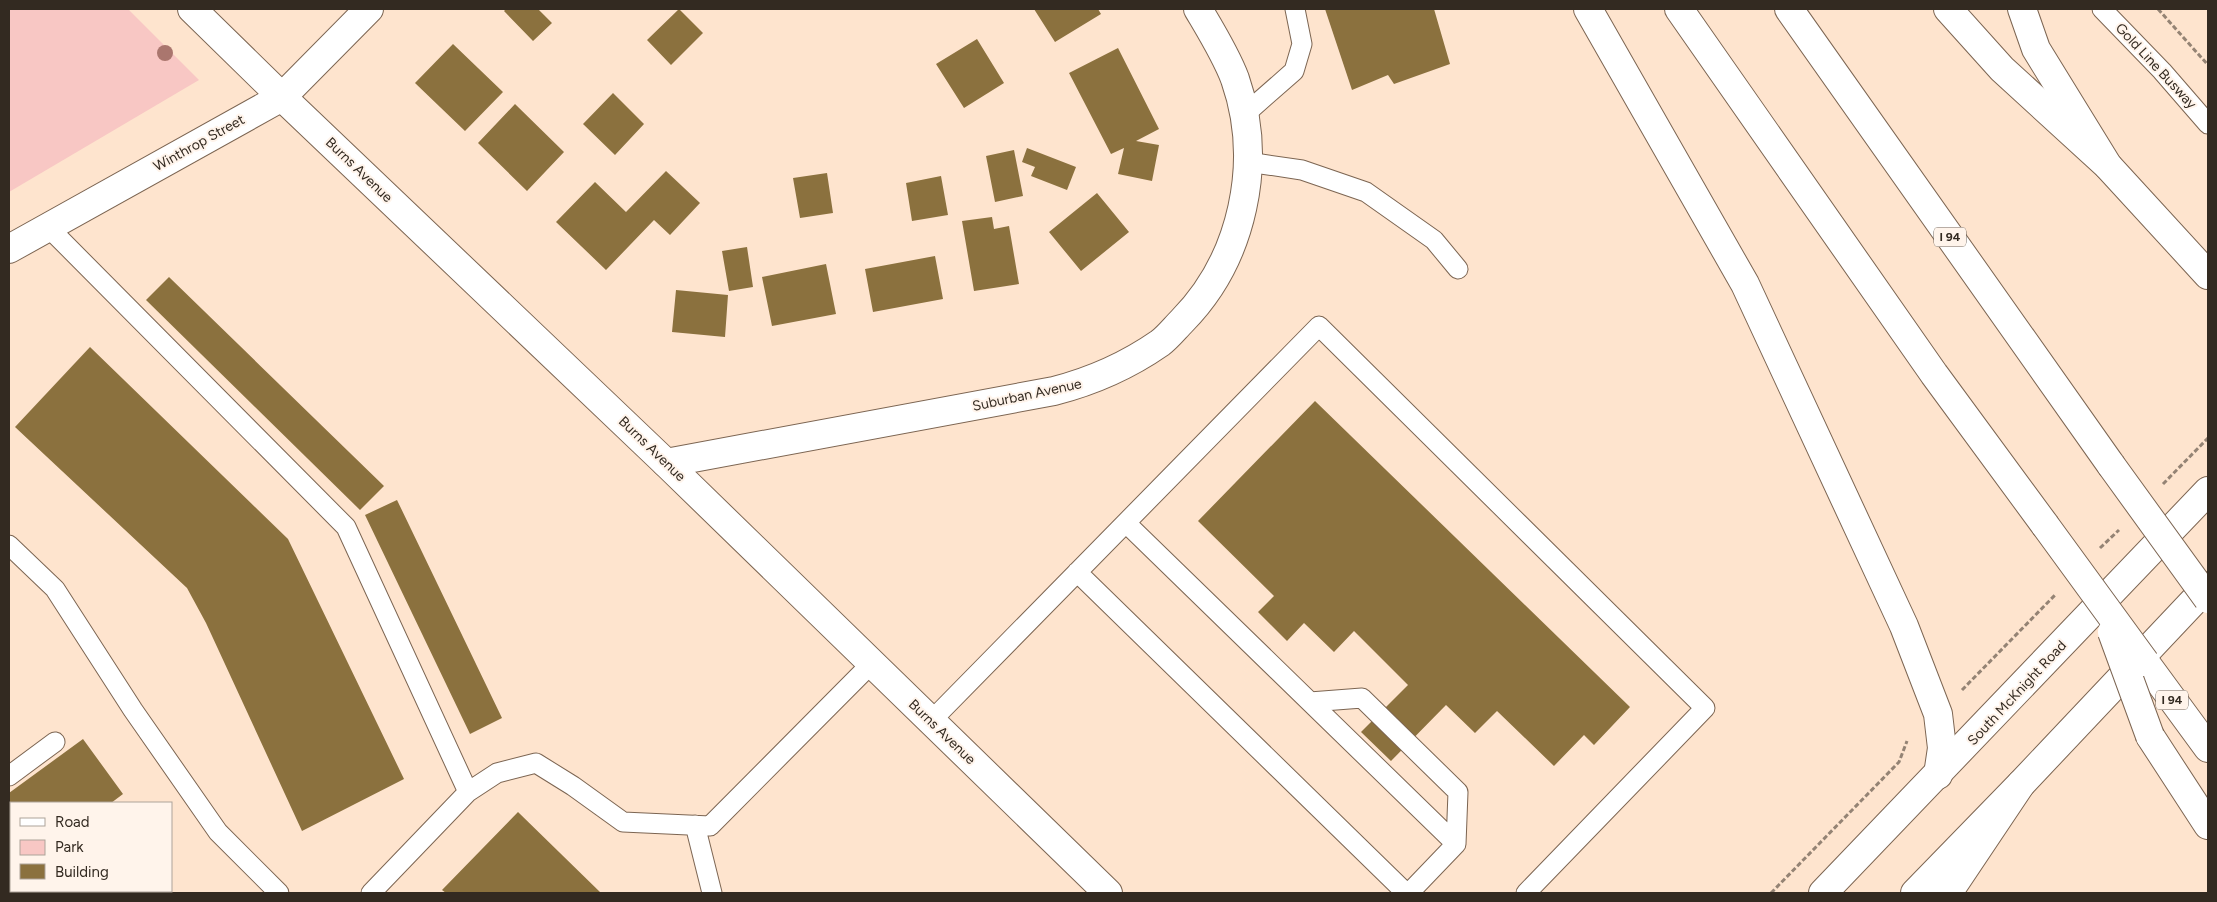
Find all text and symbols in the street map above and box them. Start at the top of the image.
street label: Gold Line Busway [2112,20,2201,113]
street label: Winthrop Street [151,111,247,175]
street label: Burns Avenue [322,134,396,206]
road number: I 94 [1934,228,1966,246]
street label: Suburban Avenue [971,375,1083,415]
street label: Burns Avenue [615,413,689,485]
street label: South McKnight Road [1964,637,2070,749]
road number: I 94 [2156,690,2188,710]
street label: Burns Avenue [905,696,979,768]
legend [10,802,172,892]
text: Road [55,813,90,831]
text: Park [55,838,84,856]
text: Building [55,863,109,881]

